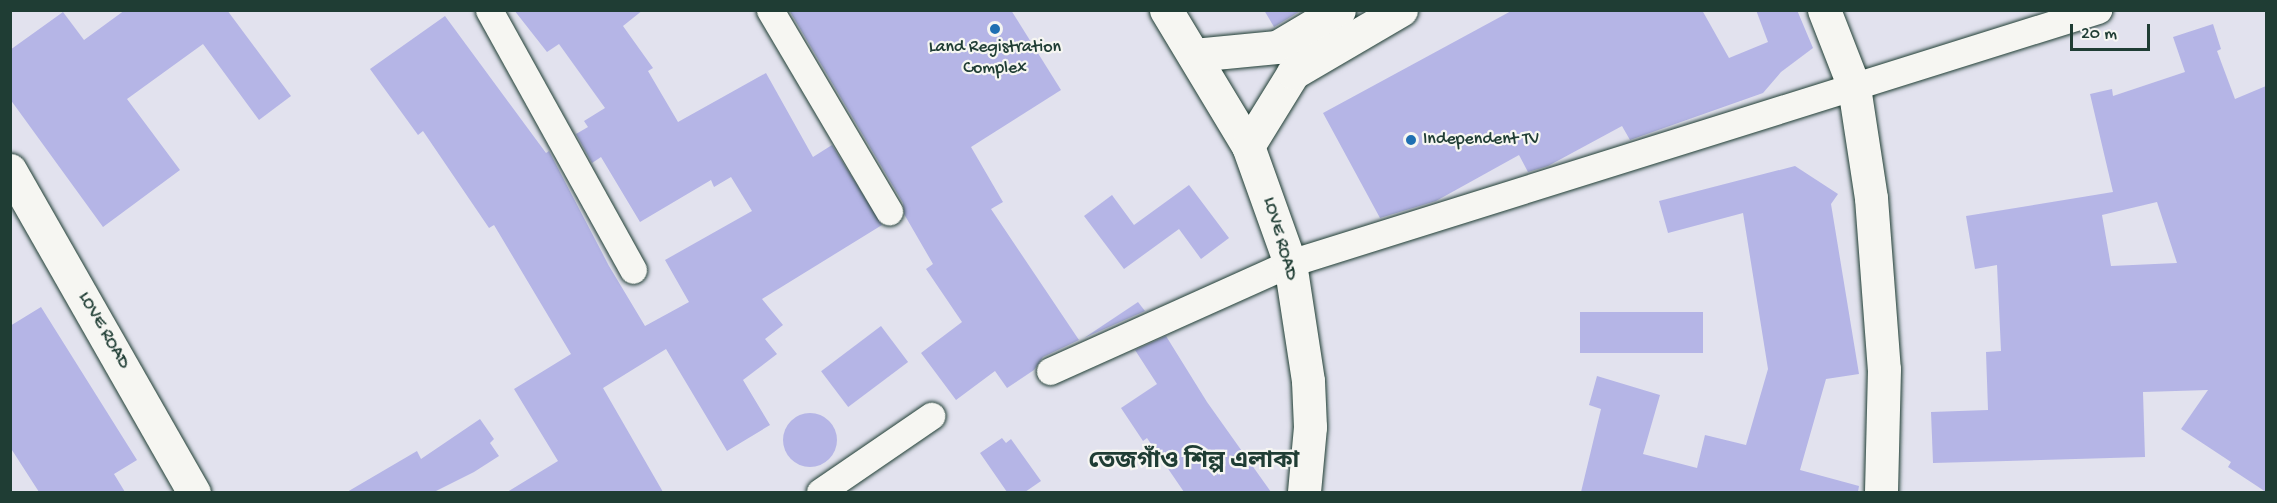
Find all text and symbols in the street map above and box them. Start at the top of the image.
scale bar [2073,12,2152,50]
marker: Land Registration Complex [988,22,1002,36]
text: 20 m [2081,24,2117,45]
place label: Land Registration Complex [929,38,1061,80]
place label: Independent TV [1423,129,1539,151]
marker: Independent TV [1404,133,1418,147]
street label: LOVE ROAD [1257,195,1301,283]
street label: LOVE ROAD [72,289,134,373]
district label: তেজগাঁও শিল্প এলাকা [1089,449,1299,477]

